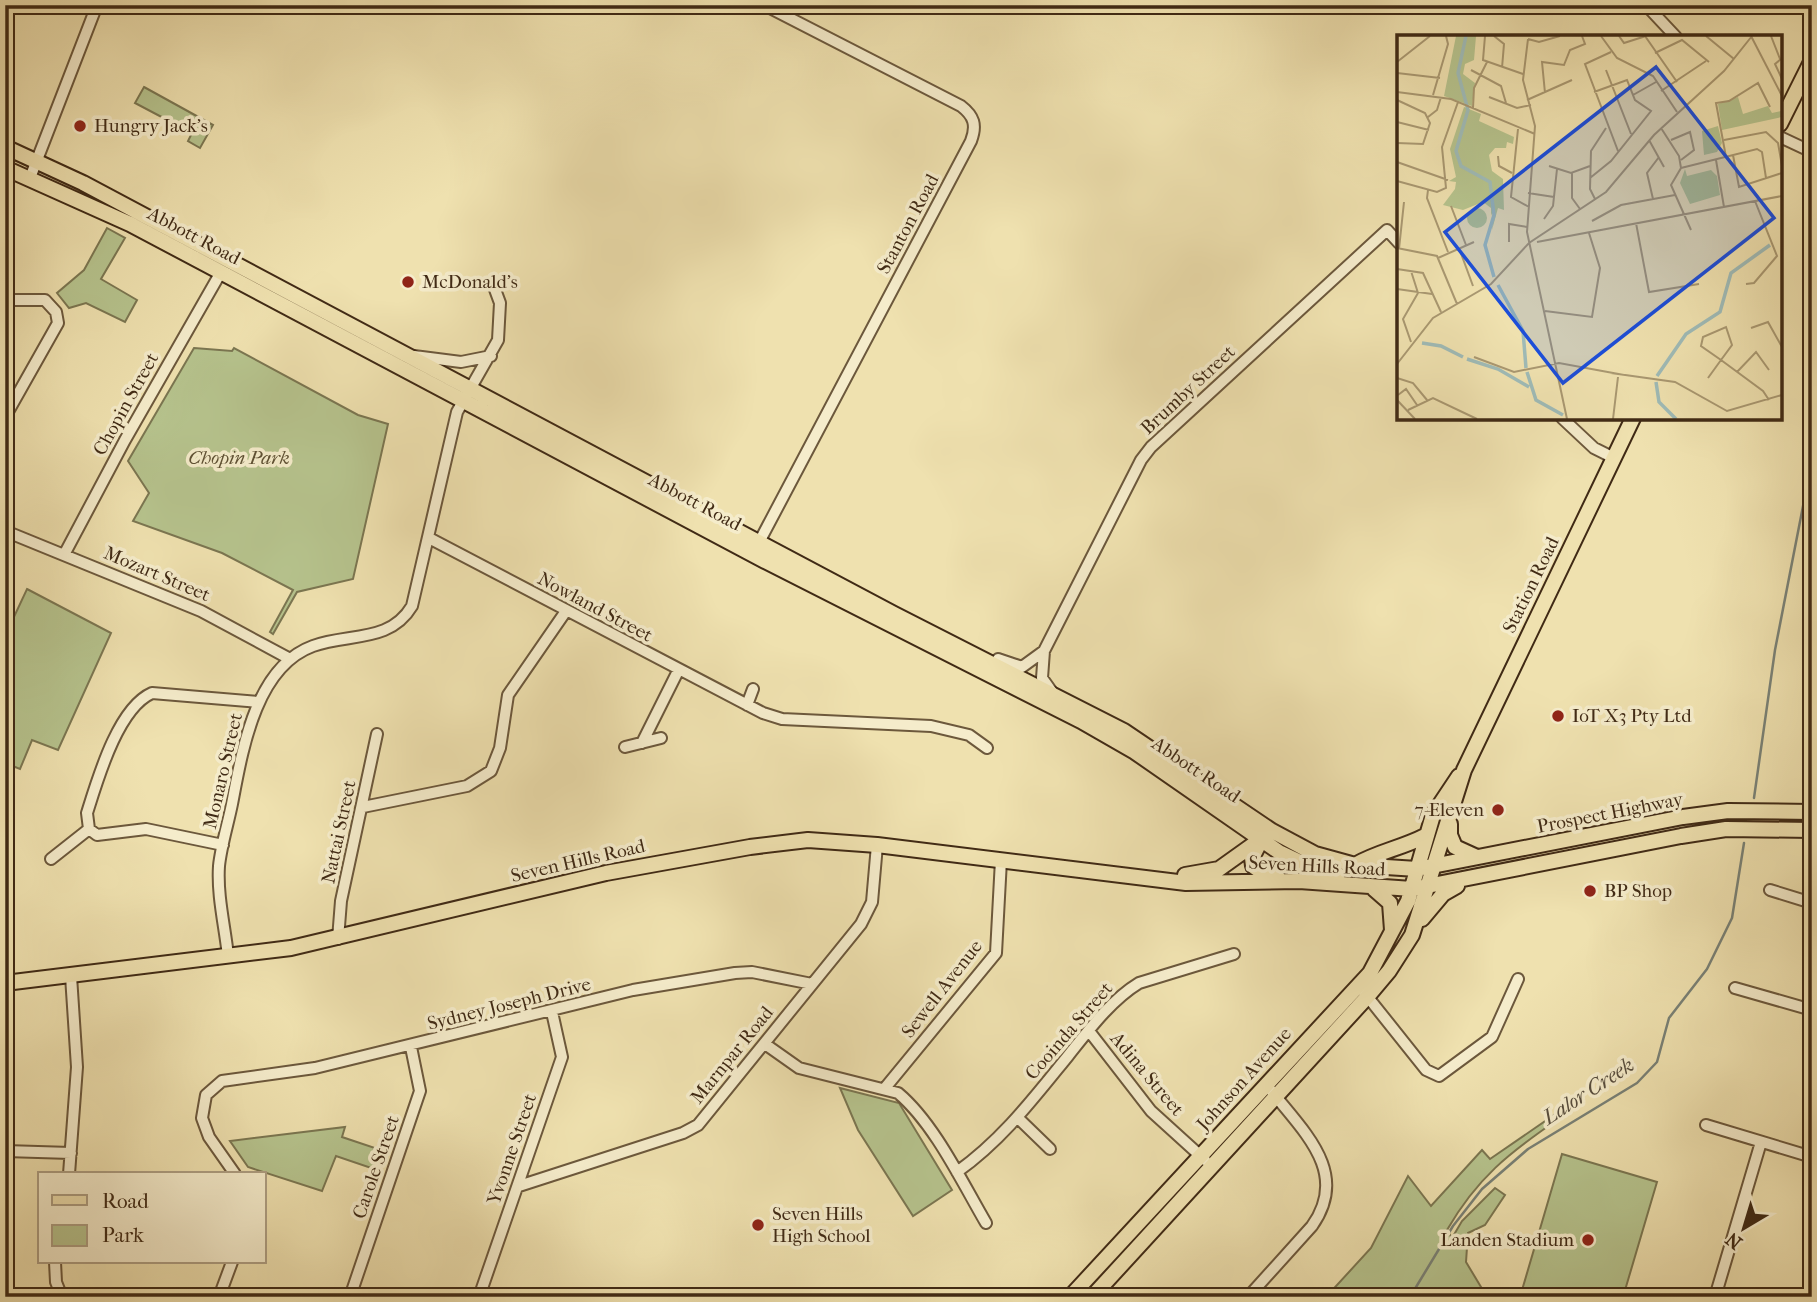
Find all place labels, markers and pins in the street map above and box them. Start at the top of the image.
place label: Hungry Jack's [94,115,208,137]
marker: Hungry Jack's [72,118,88,134]
place label: McDonald's [422,271,518,293]
marker: McDonald's [400,274,416,290]
place label: IoT X3 Pty Ltd [1572,705,1692,727]
marker: IoT X3 Pty Ltd [1550,708,1566,724]
place label: 7-Eleven [1414,799,1484,821]
marker: 7-Eleven [1490,802,1506,818]
place label: BP Shop [1604,880,1672,902]
marker: BP Shop [1582,883,1598,899]
place label: Seven Hills High School [772,1203,871,1247]
marker: Seven Hills High School [750,1217,766,1233]
place label: Landen Stadium [1440,1229,1574,1251]
marker: Landen Stadium [1580,1232,1596,1248]

